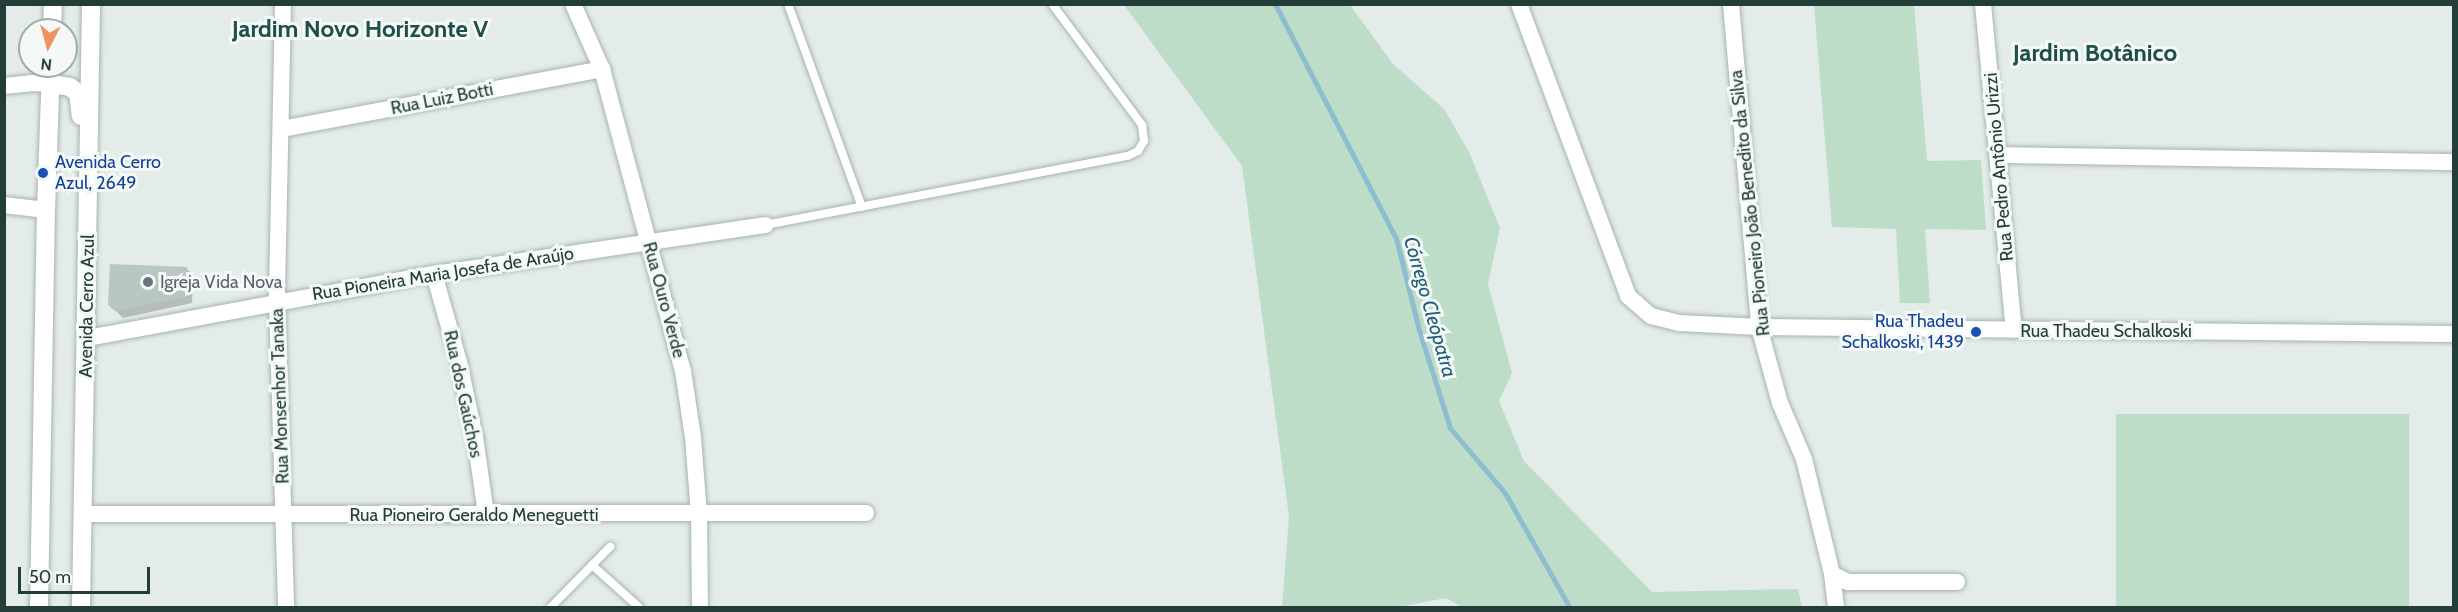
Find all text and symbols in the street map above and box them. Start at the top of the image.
district label: Jardim Novo Horizonte V [232,15,488,43]
north arrow [18,18,78,78]
district label: Jardim Botânico [2013,39,2177,67]
text: N [40,54,53,74]
street label: Rua Pioneiro João Benedito da Silva [1725,69,1775,337]
street label: Rua Pedro Antônio Urizzi [1980,72,2018,262]
street label: Rua Luiz Botti [389,78,495,120]
place label: Avenida Cerro Azul, 2649 [55,152,161,195]
marker: Avenida Cerro Azul, 2649 [36,166,50,180]
street label: Avenida Cerro Azul [75,234,99,378]
water label: Córrego Cleópatra [1398,234,1462,380]
street label: Rua Ouro Verde [638,240,690,360]
street label: Rua Pioneira Maria Josefa de Araújo [311,243,575,305]
place label: Igreja Vida Nova [160,271,282,293]
marker: Igreja Vida Nova [141,275,155,289]
street label: Rua Monsenhor Tanaka [266,308,294,484]
place label: Rua Thadeu Schalkoski, 1439 [1842,311,1964,354]
street label: Rua Thadeu Schalkoski [2020,320,2192,342]
marker: Rua Thadeu Schalkoski, 1439 [1969,325,1983,339]
street label: Rua dos Gaúchos [439,328,487,460]
street label: Rua Pioneiro Geraldo Meneguetti [349,504,599,526]
scale bar [21,555,153,593]
text: 50 m [29,566,71,588]

